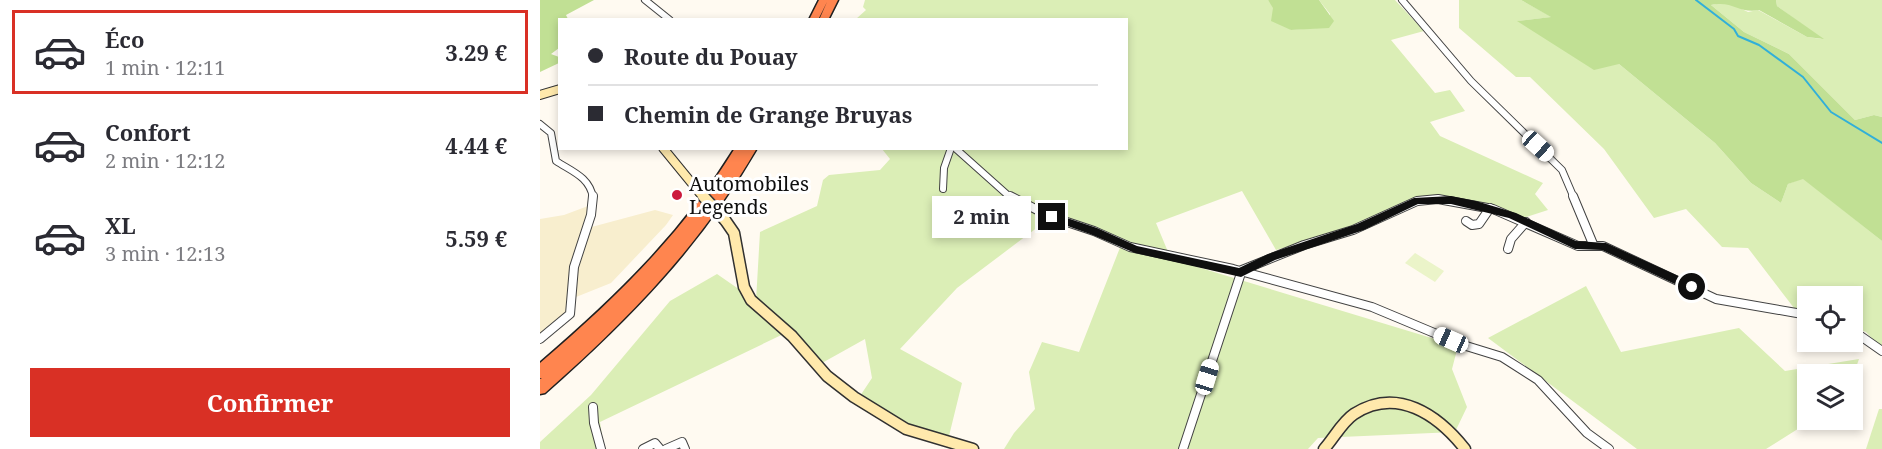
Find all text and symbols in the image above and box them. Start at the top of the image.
text: Éco [105,24,144,54]
icon: car [33,25,87,79]
text: 3.29 € [445,37,507,67]
text: Route du Pouay [624,41,797,71]
text: 1 min · 12:11 [105,54,225,81]
text: Chemin de Grange Bruyas [624,99,912,129]
text: Confort [105,117,191,147]
icon: car [33,118,87,172]
car [1519,127,1557,165]
text: 4.44 € [445,130,507,160]
text: 2 min · 12:12 [105,147,225,174]
place label: Automobiles Legends [689,170,809,220]
marker: Automobiles Legends [670,188,684,202]
callout: 2 min [932,196,1031,238]
text: 2 min [953,203,1010,230]
route end [1038,203,1065,230]
text: XL [105,210,136,240]
icon: car [33,211,87,265]
text: 5.59 € [445,223,507,253]
text: 3 min · 12:13 [105,240,225,267]
route start [1678,273,1705,300]
map controls [1797,286,1863,430]
button: locate [1797,286,1863,352]
car [1431,324,1471,356]
car [1193,357,1221,397]
button: layers [1797,364,1863,430]
button: Confirmer [30,368,510,437]

